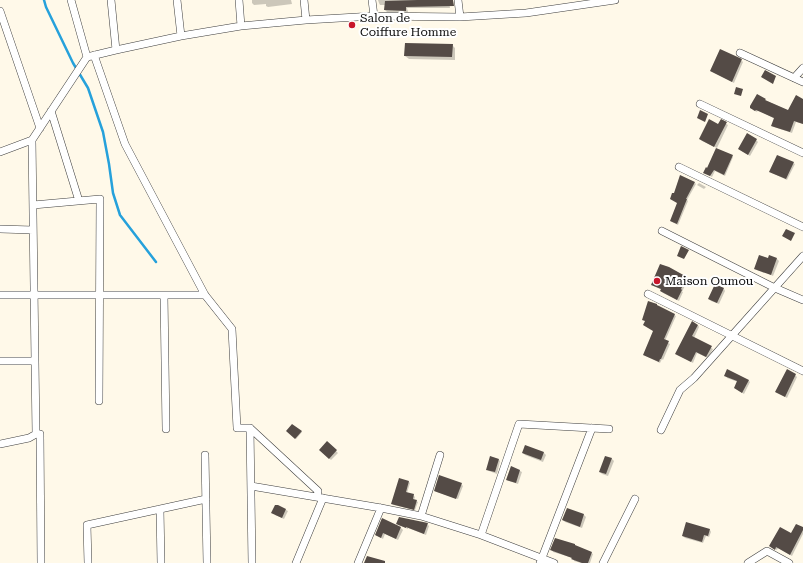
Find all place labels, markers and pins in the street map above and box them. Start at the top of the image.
place label: Salon de Coiffure Homme [360,11,456,39]
marker: Salon de Coiffure Homme [347,20,357,30]
place label: Maison Oumou [665,274,753,288]
marker: Maison Oumou [652,276,662,286]

